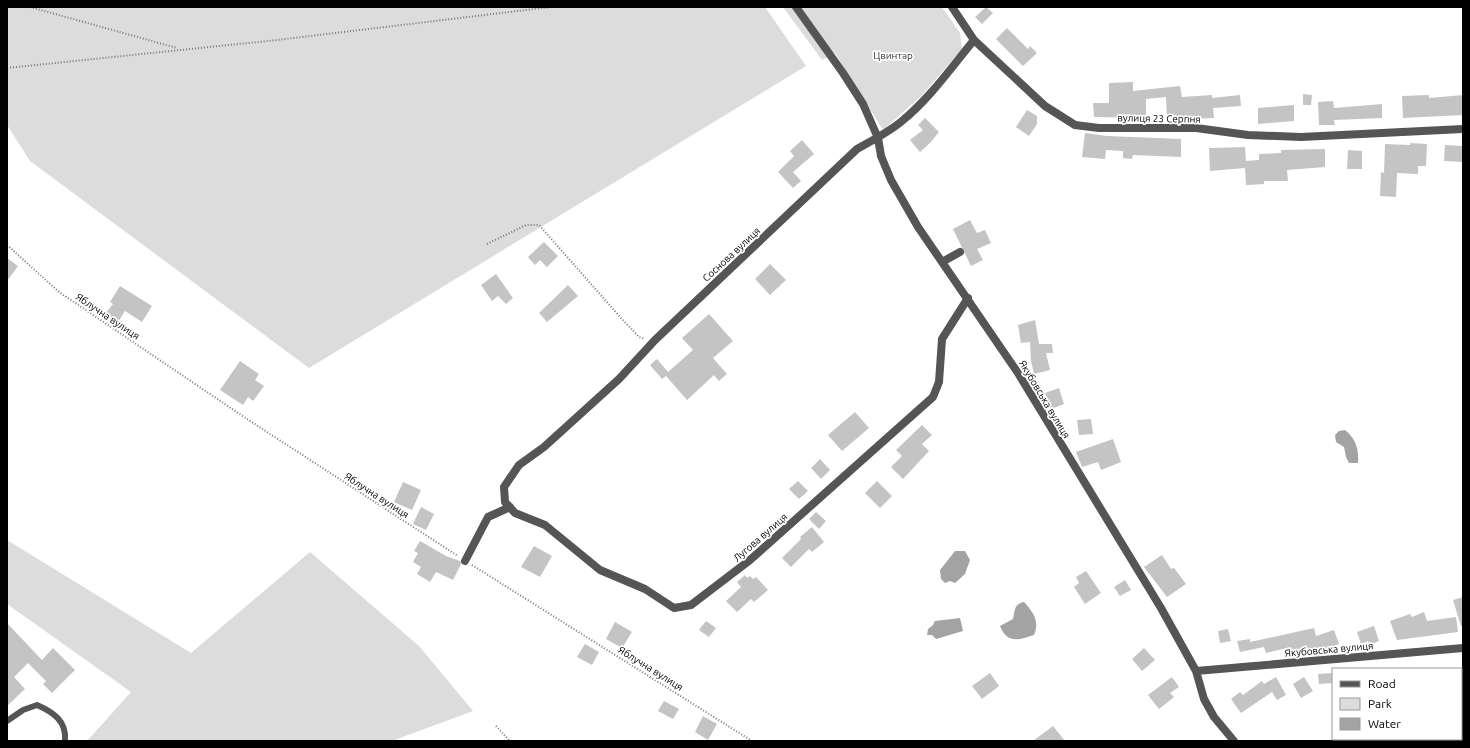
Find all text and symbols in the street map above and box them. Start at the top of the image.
park label: Цвинтар [873,50,913,61]
street label: вулиця 23 Серпня [1117,112,1201,125]
street label: Соснова вулиця [700,225,762,284]
street label: Яблучна вулиця [74,291,142,342]
street label: Якубовська вулиця [1017,358,1072,440]
street label: Яблучна вулиця [343,471,411,520]
street label: Лугова вулиця [731,511,789,564]
street label: Якубовська вулиця [1284,640,1374,659]
street label: Яблучна вулиця [616,644,685,693]
legend [1332,668,1462,740]
text: Road [1368,677,1396,690]
text: Park [1368,697,1392,710]
text: Water [1368,717,1401,730]

